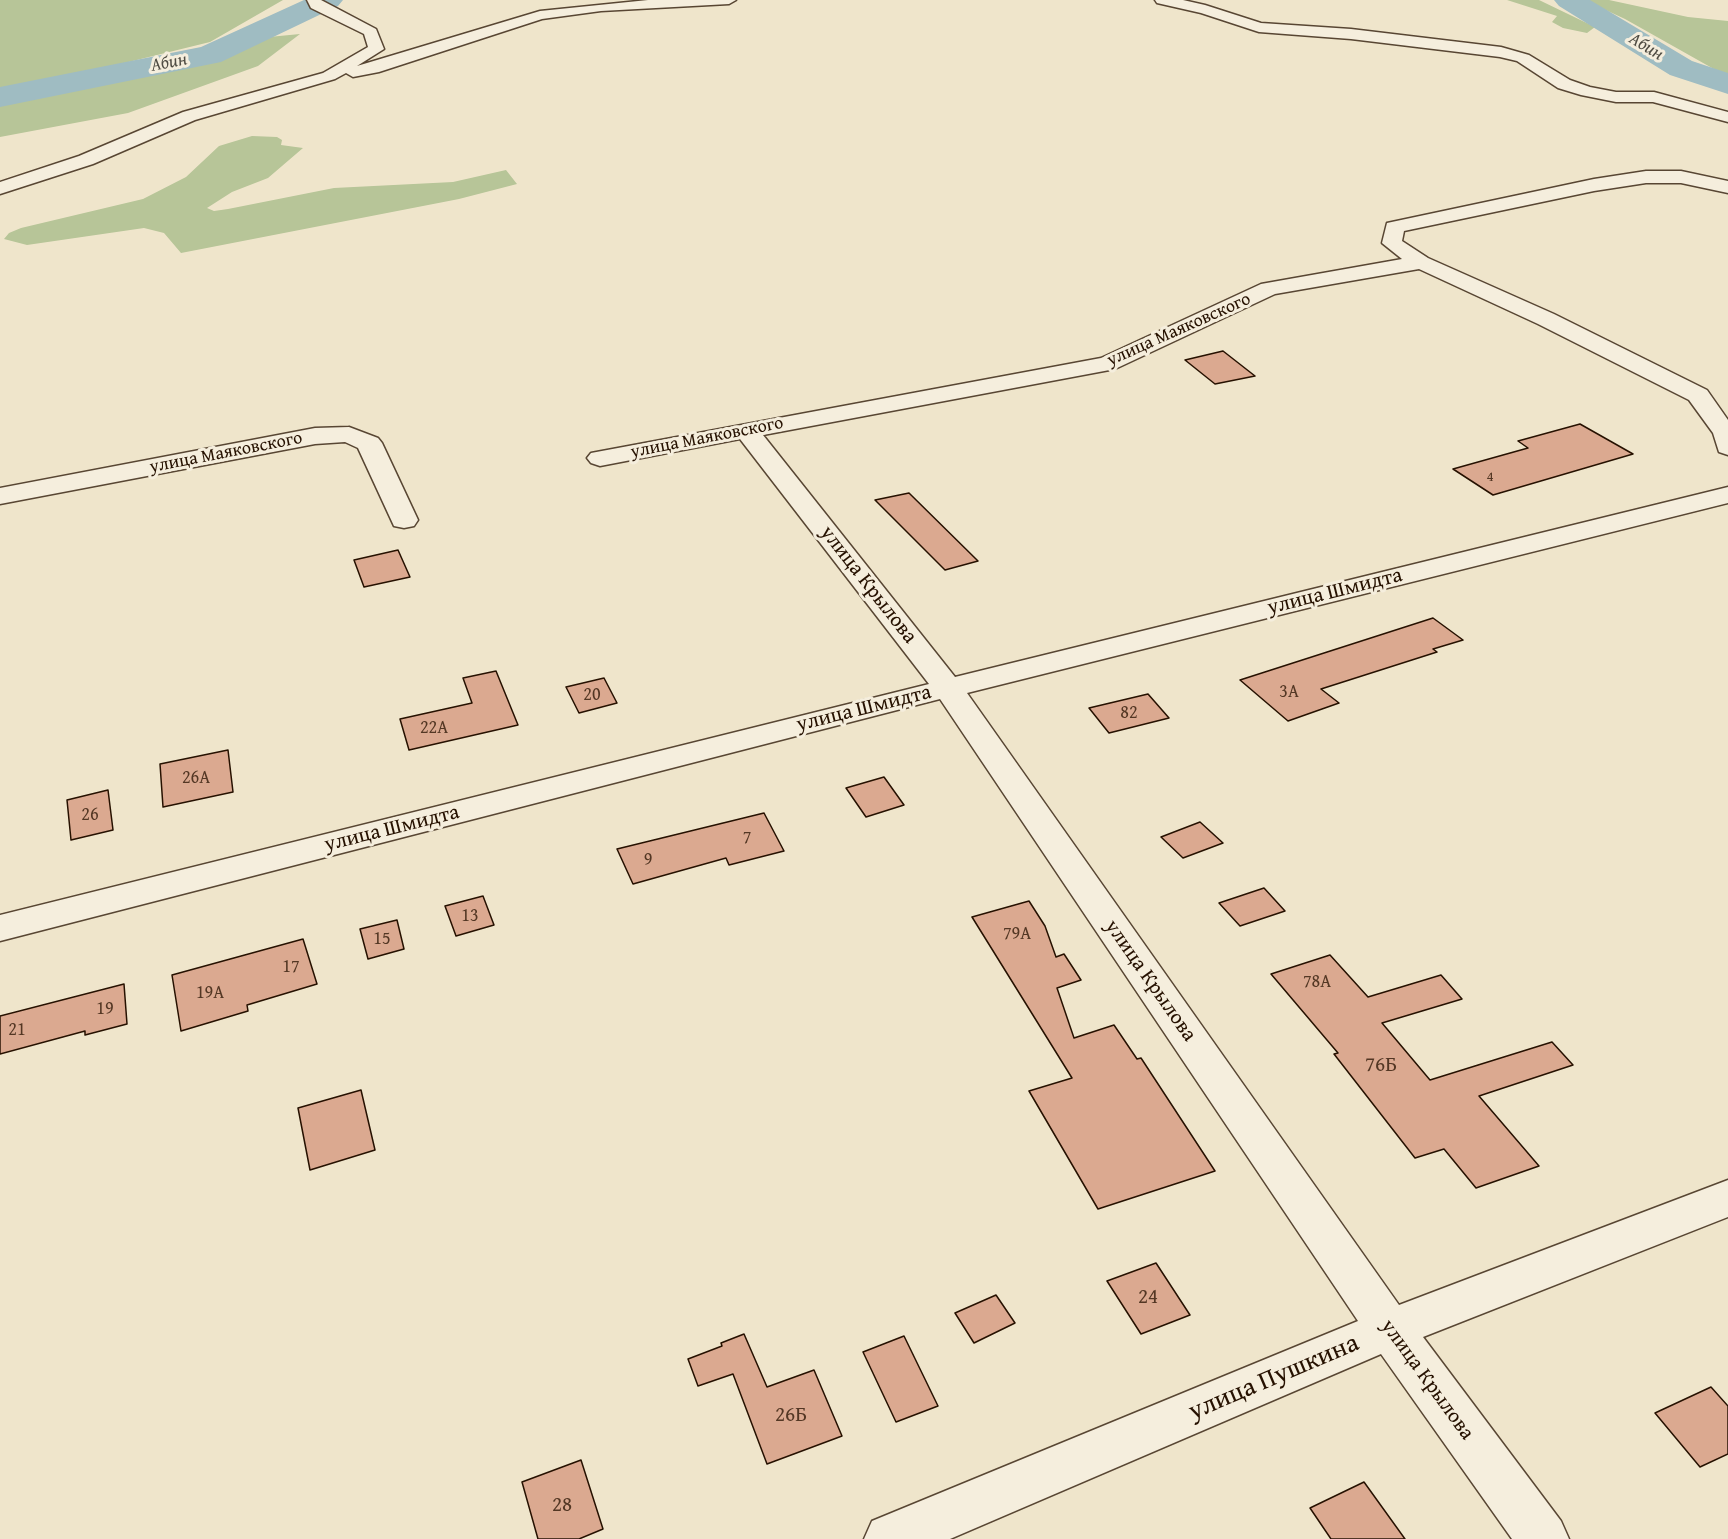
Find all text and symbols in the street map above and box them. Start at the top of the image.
water label: Абин [1625,28,1667,66]
water label: Абин [149,49,189,77]
street label: улица Маяковского [1104,289,1254,371]
street label: улица Маяковского [629,413,785,463]
street label: улица Маяковского [148,428,304,478]
house number: 4 [1486,468,1494,486]
street label: улица Крылова [814,521,922,649]
street label: улица Шмидта [1265,563,1405,621]
street label: улица Шмидта [794,680,934,738]
house number: 3А [1279,681,1299,703]
house number: 20 [583,684,601,706]
house number: 82 [1120,702,1138,724]
house number: 22А [420,717,448,739]
house number: 26А [182,767,210,789]
street label: улица Шмидта [322,800,462,858]
house number: 26 [81,804,99,826]
house number: 7 [743,827,751,849]
house number: 9 [644,849,652,871]
house number: 13 [461,905,479,927]
street label: улица Крылова [1099,915,1201,1047]
house number: 79А [1003,923,1031,945]
house number: 15 [373,928,391,950]
house number: 17 [282,956,300,978]
house number: 78А [1303,971,1331,993]
house number: 19А [196,982,224,1004]
house number: 19 [96,998,114,1020]
house number: 21 [8,1019,26,1041]
house number: 76Б [1365,1053,1397,1079]
house number: 24 [1138,1285,1158,1311]
street label: улица Крылова [1375,1315,1479,1445]
street label: улица Пушкина [1184,1328,1364,1428]
house number: 26Б [775,1403,807,1429]
house number: 28 [552,1493,572,1519]

